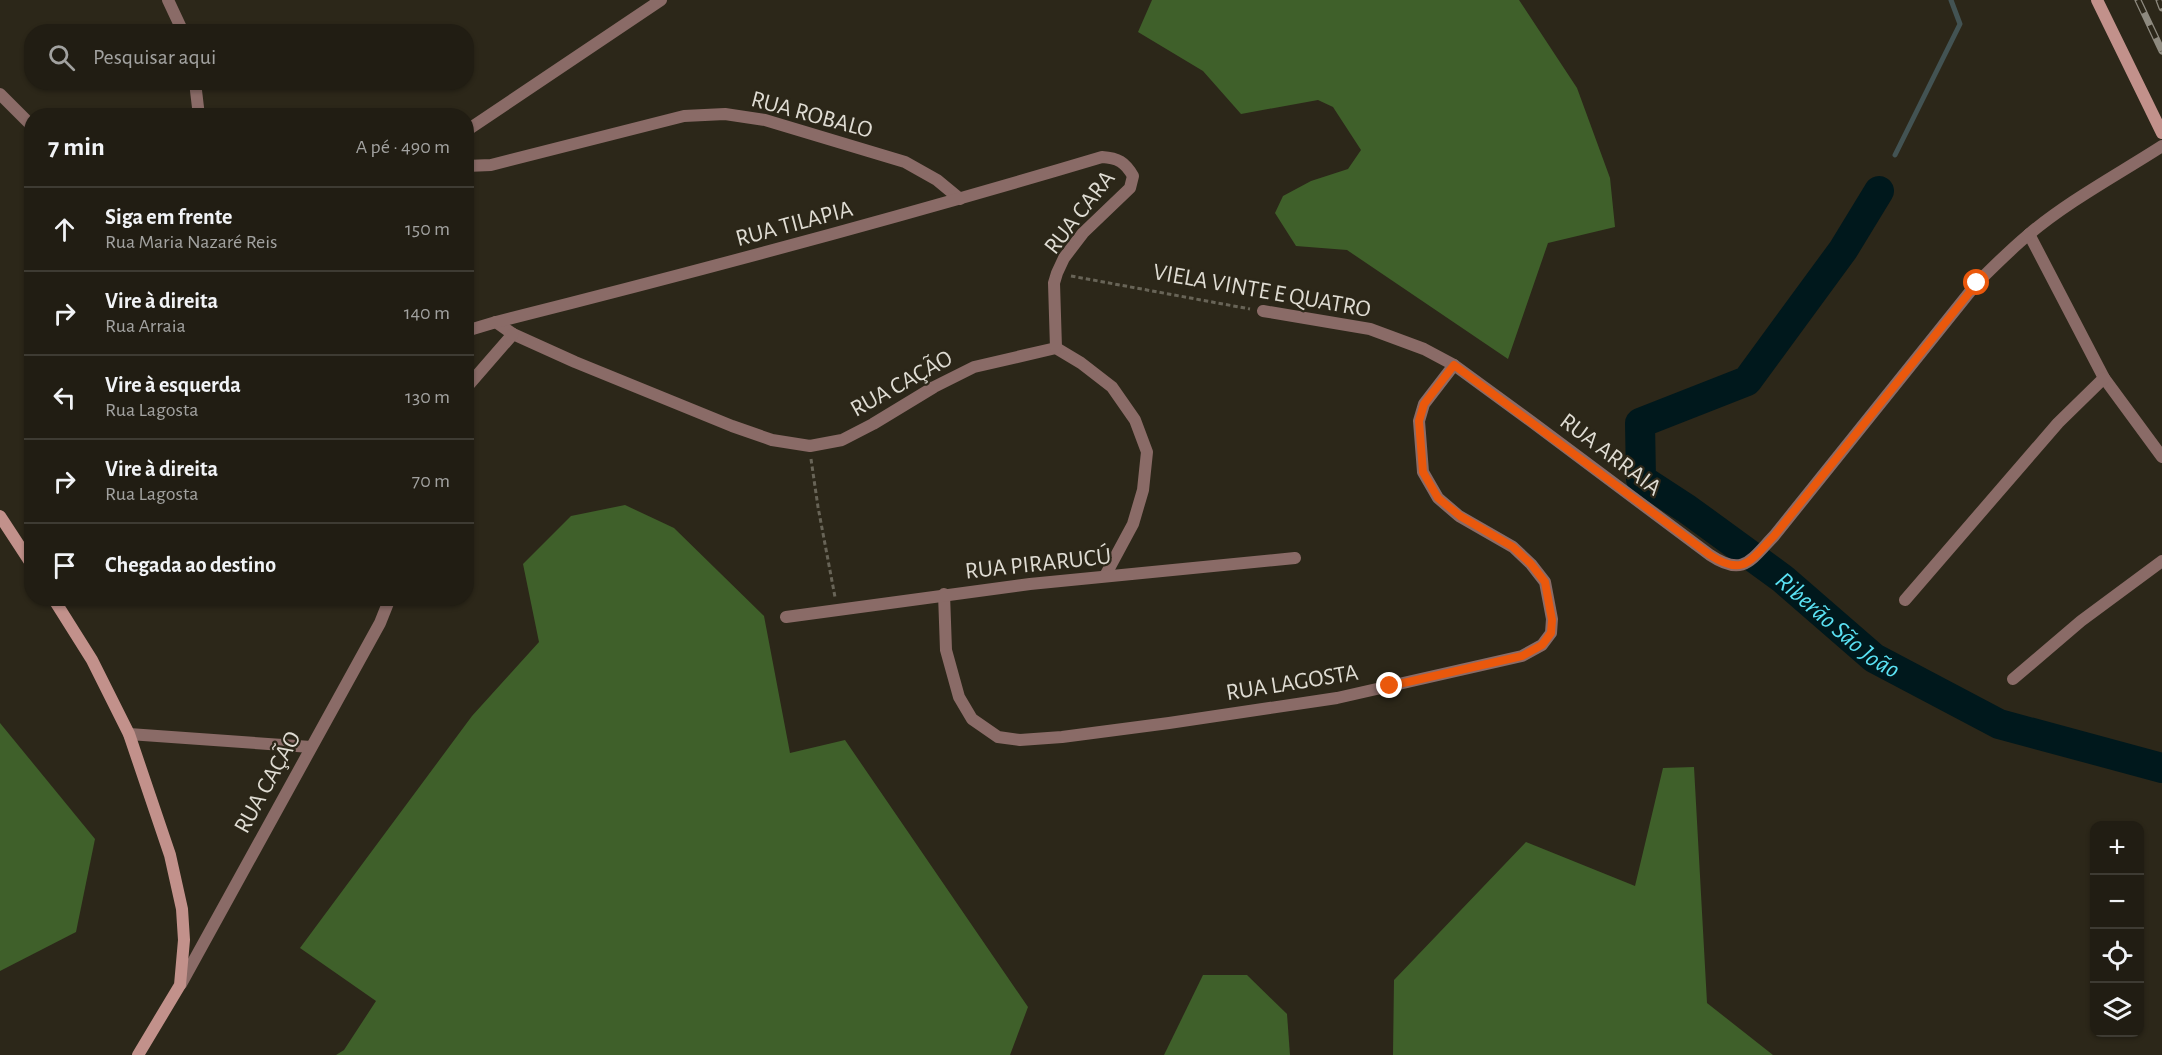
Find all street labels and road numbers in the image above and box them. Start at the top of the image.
street label: RUA ROBALO [748,87,875,143]
street label: RUA CARA [1040,166,1120,259]
street label: RUA TILAPIA [733,197,855,251]
street label: VIELA VINTE E QUATRO [1151,260,1373,322]
street label: RUA CAÇÃO [845,344,957,422]
street label: RUA ARRAIA [1555,409,1666,501]
street label: RUA PIRARUCÚ [964,542,1112,584]
street label: RUA LAGOSTA [1224,661,1360,705]
street label: RUA CAÇÃO [228,726,306,838]

